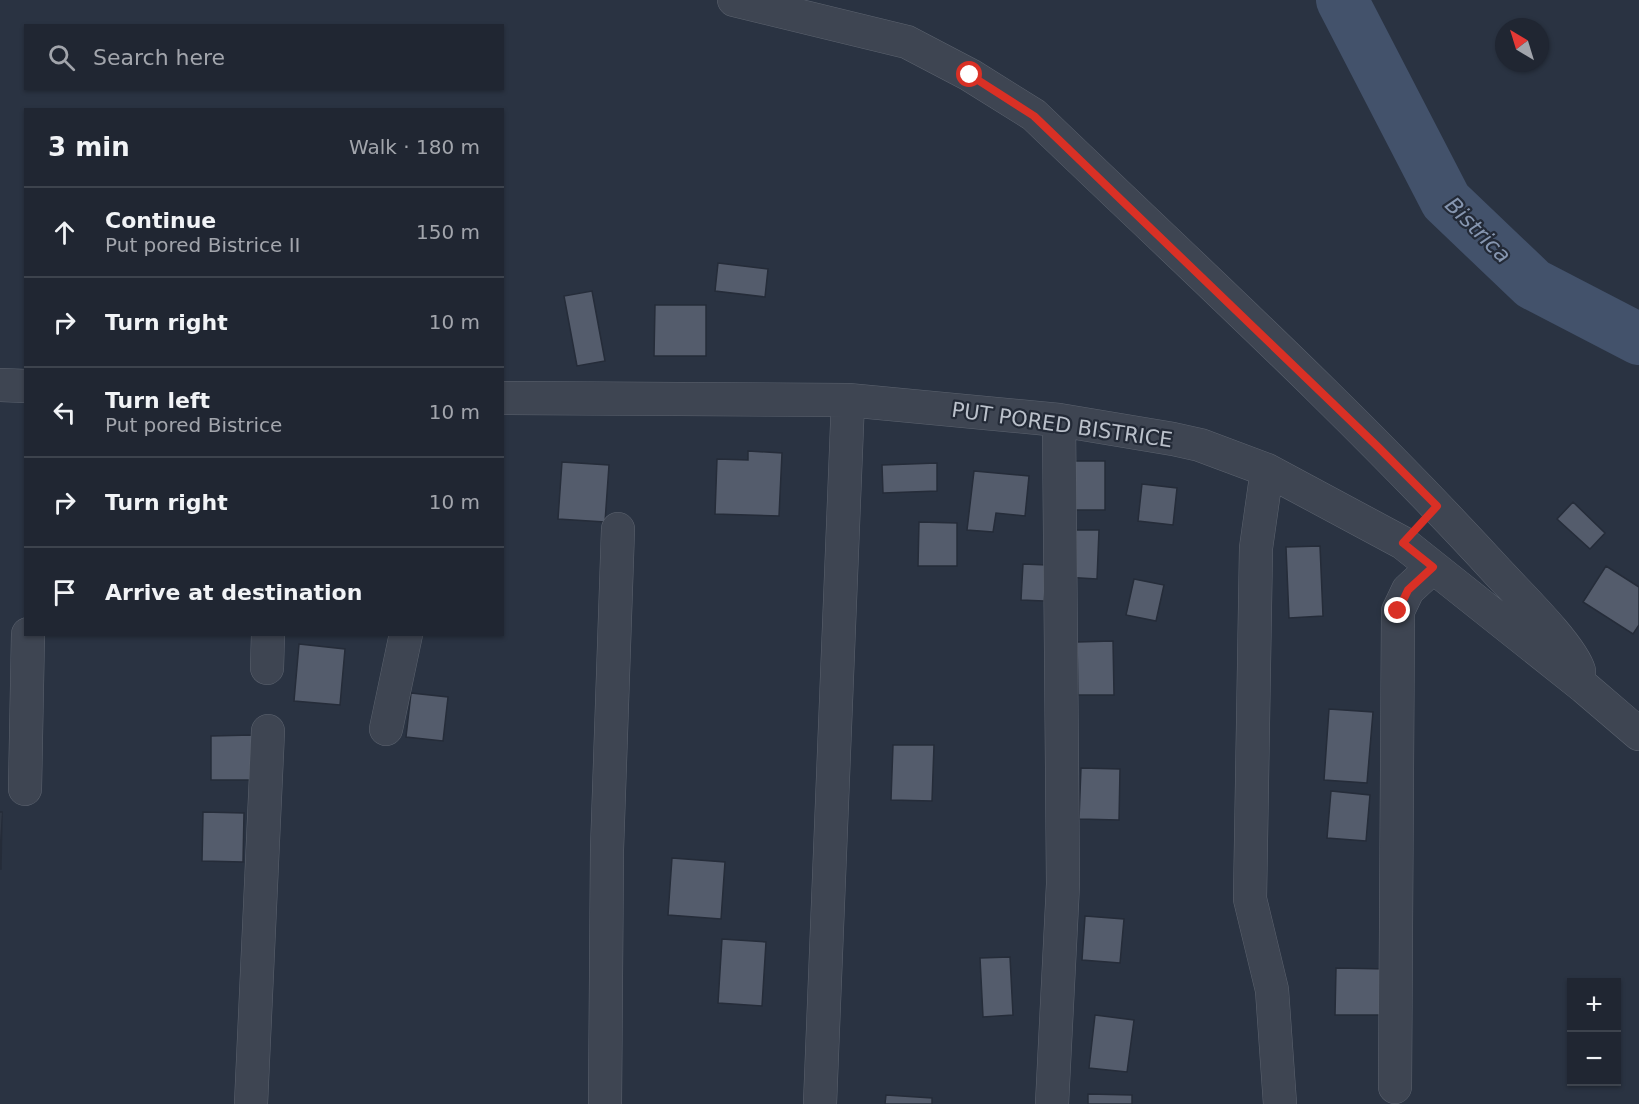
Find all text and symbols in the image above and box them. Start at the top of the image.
north arrow [1495,18,1549,72]
search box [24,24,504,90]
icon: search [45,41,78,74]
text: Search here [93,45,225,70]
route start [956,61,982,87]
text: 3 min [48,132,130,162]
text: Walk · 180 m [349,135,480,159]
water label: Bistrica [1440,192,1516,268]
text: Continue [105,208,216,233]
icon: ahead [48,216,81,249]
text: 150 m [416,220,480,244]
text: Put pored Bistrice II [105,233,300,257]
icon: right [48,306,81,339]
text: Turn right [105,310,228,335]
text: 10 m [429,310,480,334]
text: Turn left [105,388,210,413]
icon: left [48,396,81,429]
street label: PUT PORED BISTRICE [950,398,1174,452]
text: 10 m [429,400,480,424]
text: Put pored Bistrice [105,413,282,437]
icon: right [48,486,81,519]
text: Turn right [105,490,228,515]
text: 10 m [429,490,480,514]
icon: arrive [48,576,81,609]
text: Arrive at destination [105,580,362,605]
route end [1384,597,1410,623]
map controls [1567,978,1621,1086]
button: + [1567,978,1621,1032]
button: − [1567,1032,1621,1086]

